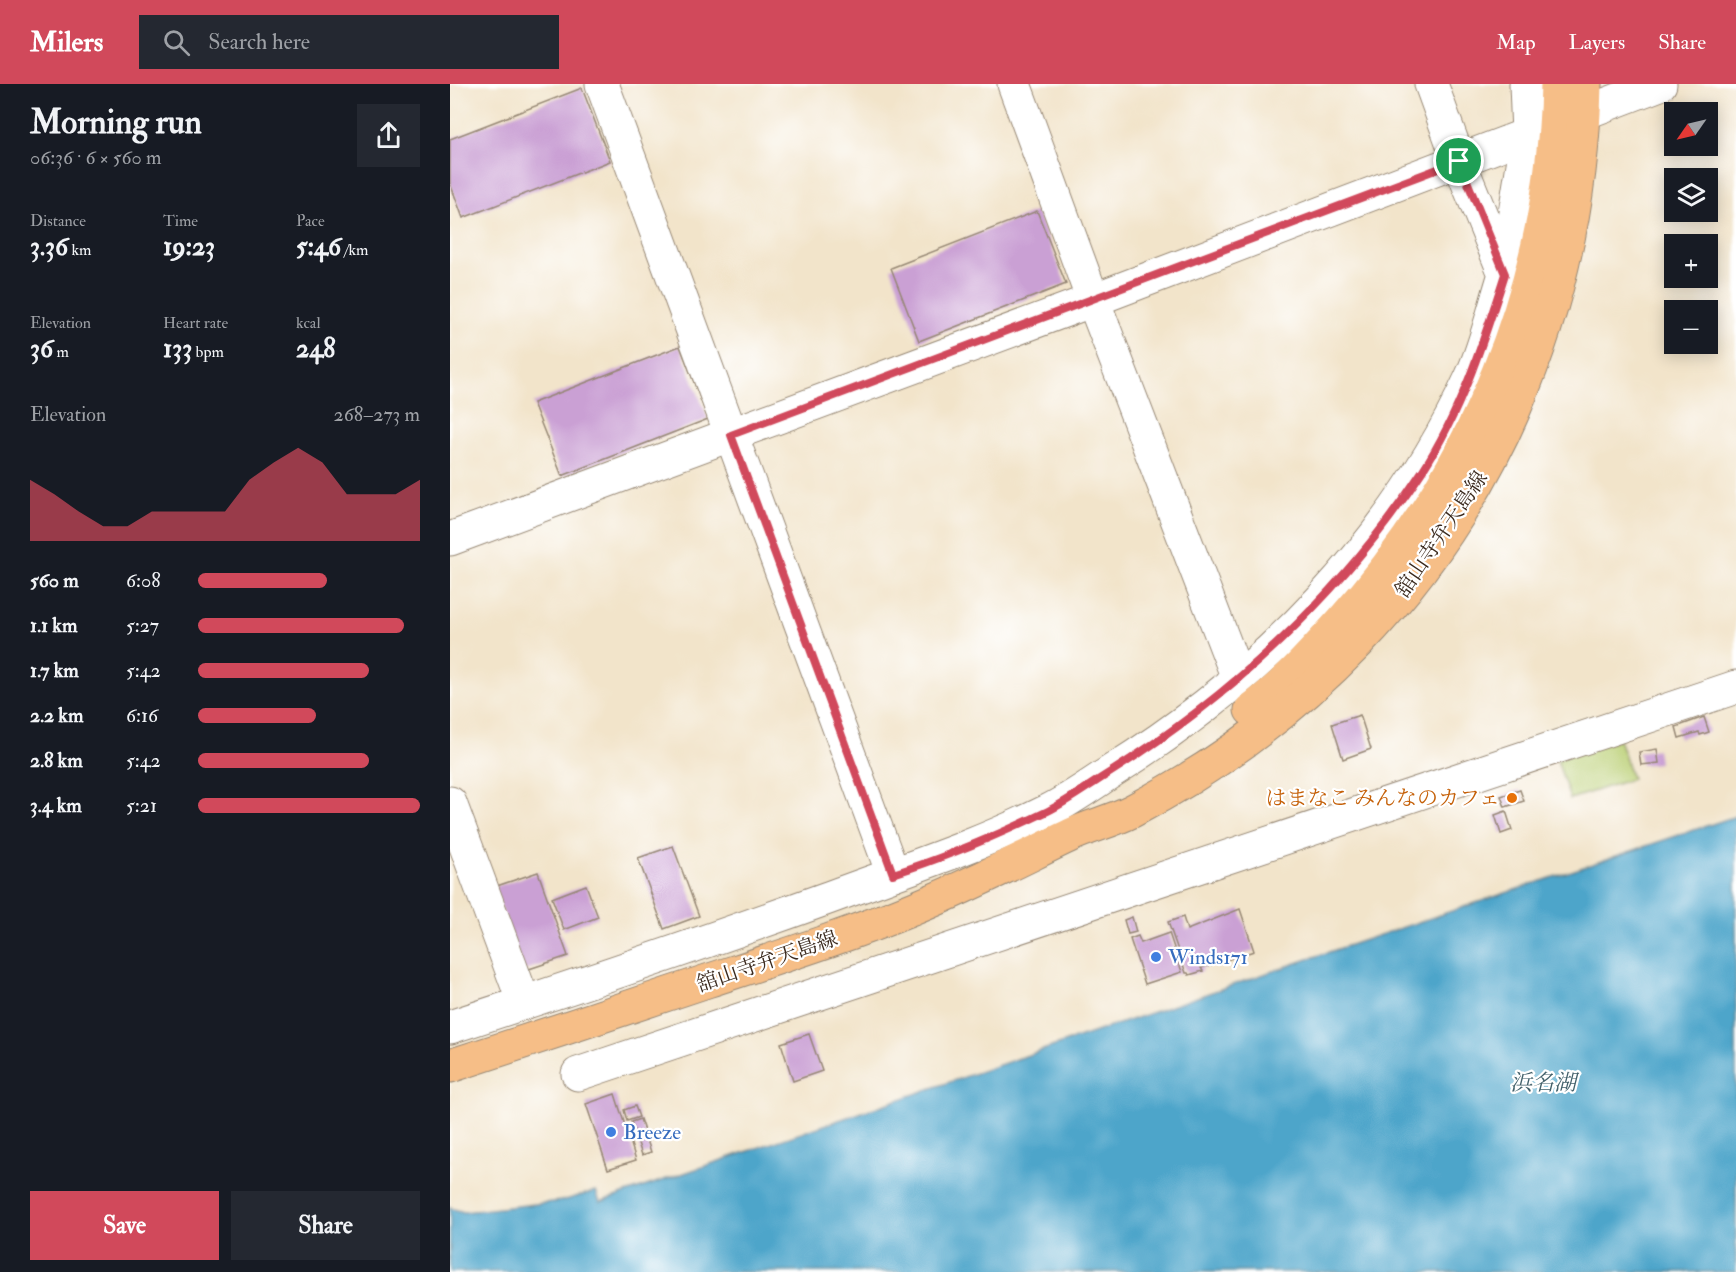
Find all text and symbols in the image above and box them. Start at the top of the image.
search box [139,15,559,69]
text: Milers [30,25,103,60]
icon: search [160,26,193,59]
text: Search here [208,28,310,56]
text: Map [1496,29,1536,56]
text: Layers [1569,29,1625,56]
text: Share [1658,29,1706,56]
text: Morning run [30,102,202,143]
north arrow [1664,102,1718,156]
map controls [1664,102,1718,354]
button: share [357,104,420,167]
pin [1433,135,1484,186]
icon: arrive [1442,144,1475,177]
text: 06:36 · 6 × 560 m [30,145,161,170]
button: layers [1664,168,1718,222]
text: Distance [30,211,86,231]
text: Time [163,211,198,231]
text: Pace [296,211,325,231]
text: 3.36 [30,231,68,263]
text: 19:23 [163,231,215,263]
text: 5:46 [296,231,341,263]
button: + [1664,234,1718,288]
text: km [68,240,92,260]
text: /km [341,240,369,260]
button: − [1664,300,1718,354]
text: Elevation [30,313,91,333]
text: Heart rate [163,313,228,333]
text: kcal [296,313,321,333]
text: 36 [30,333,53,365]
text: 133 [163,333,192,365]
text: 248 [296,333,335,365]
text: m [53,342,69,362]
text: bpm [192,342,224,362]
text: Elevation [30,402,106,427]
text: 268–273 m [334,402,420,427]
street label: 舘山寺弁天島線 [1389,466,1494,603]
text: 560 m [30,568,79,593]
text: 6:08 [126,568,161,593]
text: 1.1 km [30,613,77,638]
text: 5:27 [126,613,159,638]
text: 1.7 km [30,658,79,683]
text: 5:42 [126,658,161,683]
text: 2.2 km [30,703,83,728]
text: 6:16 [126,703,158,728]
text: 2.8 km [30,748,83,773]
text: 5:42 [126,748,161,773]
place label: はまなこ みんなのカフェ [1266,785,1500,812]
marker: はまなこ みんなのカフェ [1505,791,1519,805]
text: 3.4 km [30,793,82,818]
text: 5:21 [126,793,157,818]
street label: 舘山寺弁天島線 [693,925,841,998]
place label: Winds171 [1167,944,1248,971]
marker: Winds171 [1149,950,1163,964]
water label: 浜名湖 [1510,1069,1580,1097]
place label: Breeze [623,1119,681,1146]
marker: Breeze [604,1125,618,1139]
button: Save [30,1191,219,1260]
button: Share [231,1191,420,1260]

